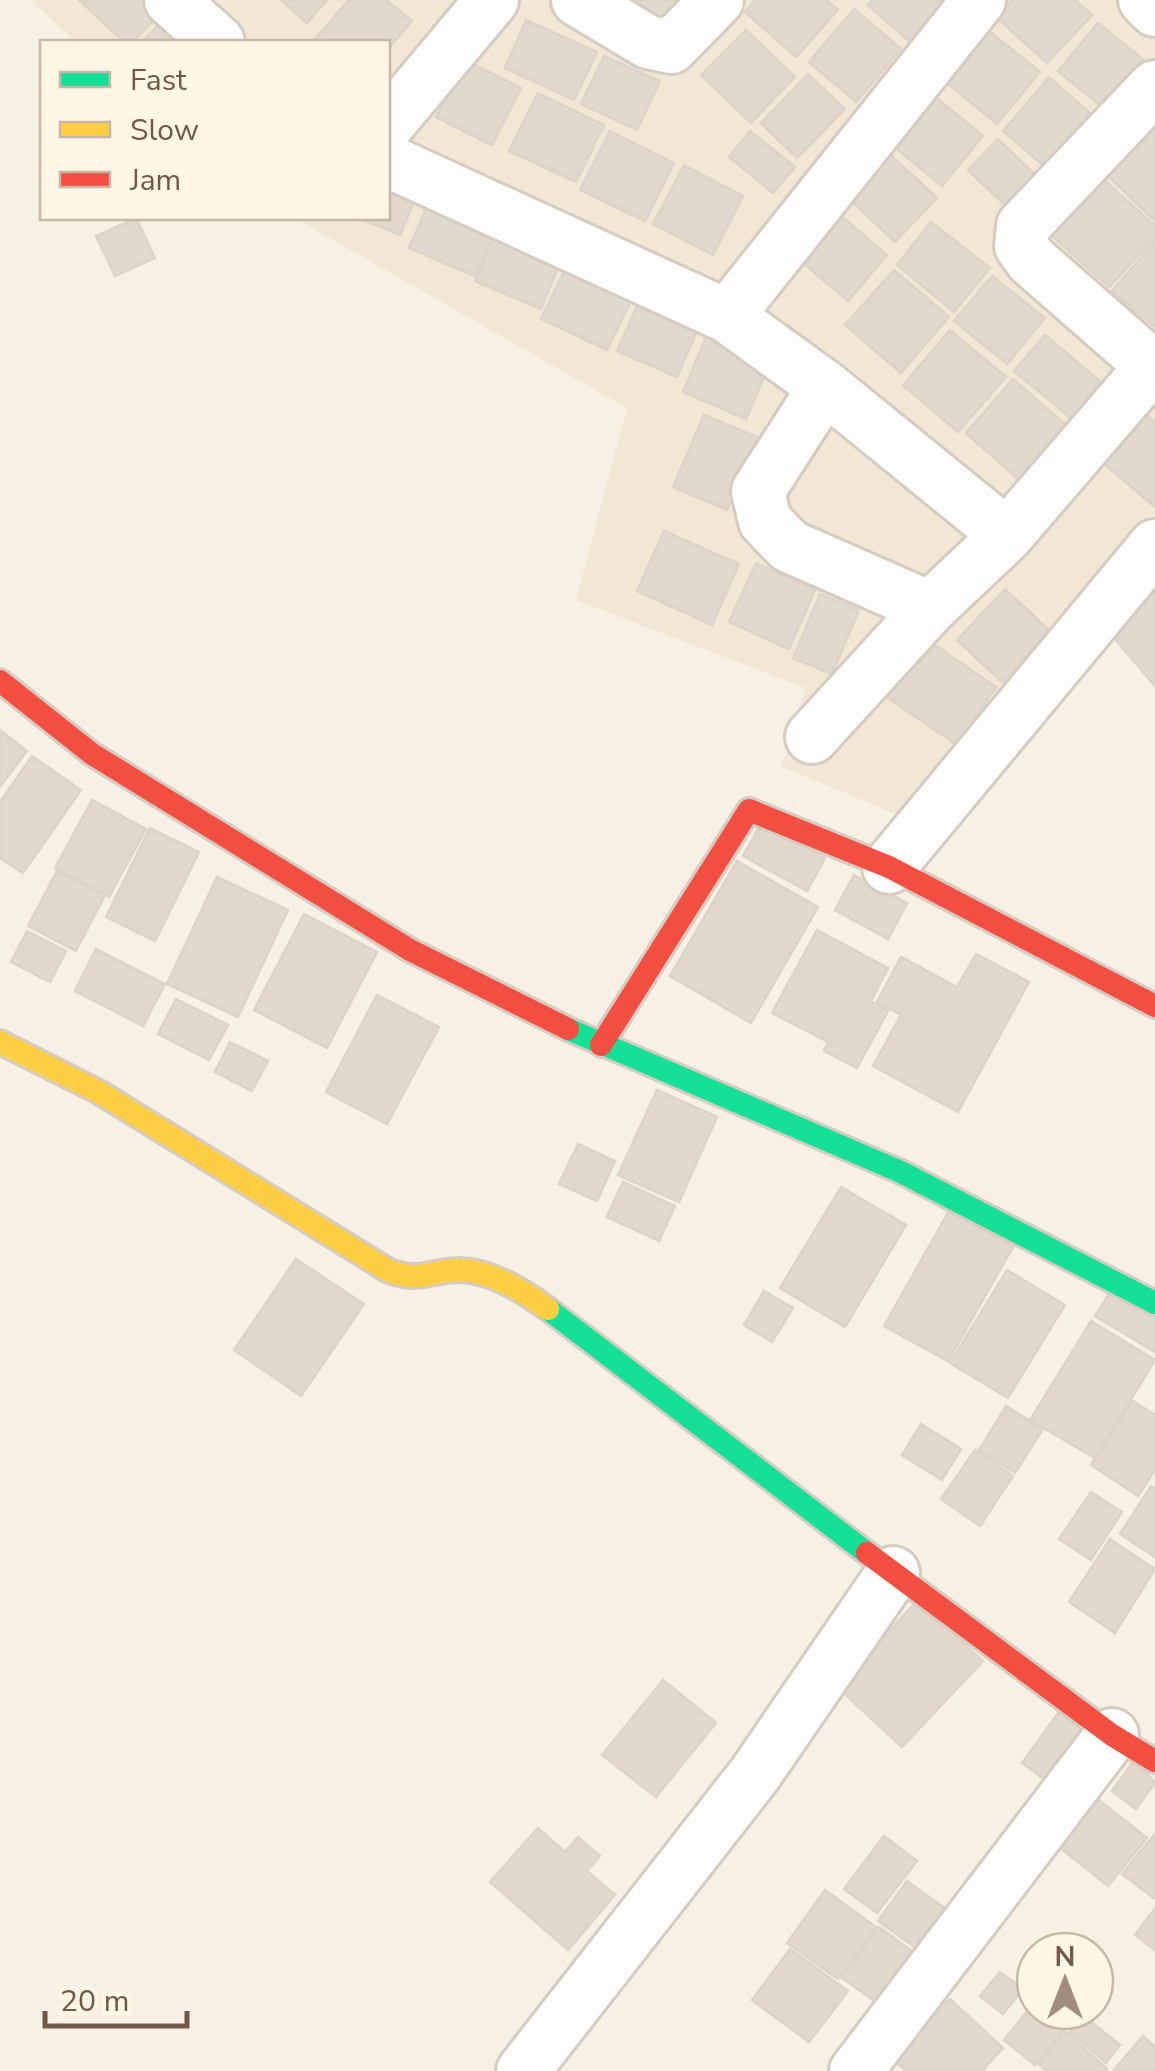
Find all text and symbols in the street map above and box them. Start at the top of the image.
legend [40,40,390,220]
text: Fast [130,60,187,101]
text: Slow [130,110,199,151]
text: Jam [129,160,181,201]
north arrow [1015,1931,1115,2031]
text: N [1055,1938,1075,1976]
scale bar [45,1966,188,2028]
text: 20 m [60,1981,129,2022]

